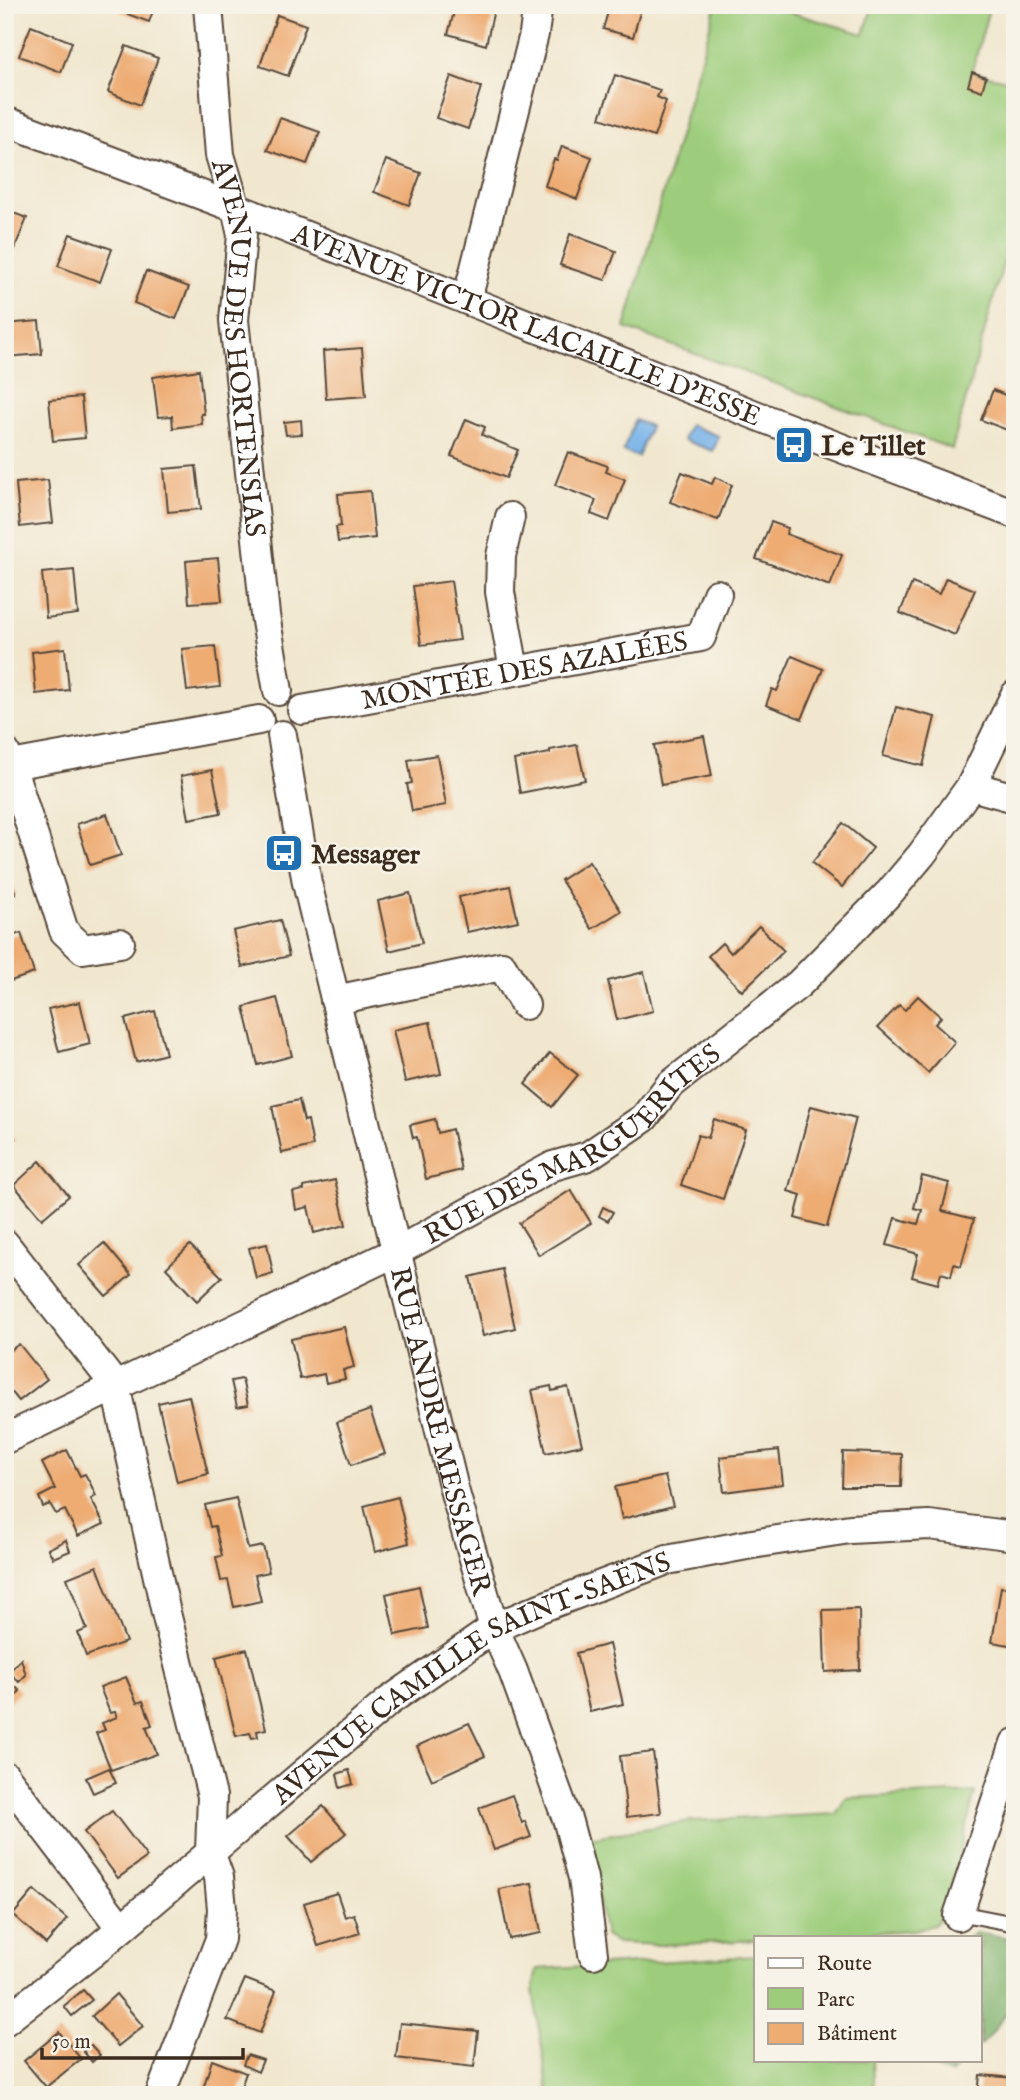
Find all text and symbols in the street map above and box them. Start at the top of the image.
street label: AVENUE DES HORTENSIAS [202,154,272,539]
street label: AVENUE VICTOR LACAILLE D'ESSE [285,217,766,435]
bus stop icon: Le Tillet [773,424,815,466]
place label: Le Tillet [821,430,926,465]
street label: MONTÉE DES AZALÉES [359,625,691,719]
bus stop icon: Messager [263,832,305,874]
place label: Messager [311,838,421,873]
street label: RUE DES MARGUERITES [418,1037,728,1253]
street label: RUE ANDRÉ MESSAGER [381,1264,499,1600]
street label: AVENUE CAMILLE SAINT-SAËNS [264,1545,676,1814]
legend [754,1936,982,2062]
text: Route [817,1951,872,1978]
text: Parc [817,1987,855,2014]
scale bar [42,2016,243,2060]
text: Bâtiment [817,2021,897,2048]
text: 50 m [52,2029,91,2056]

